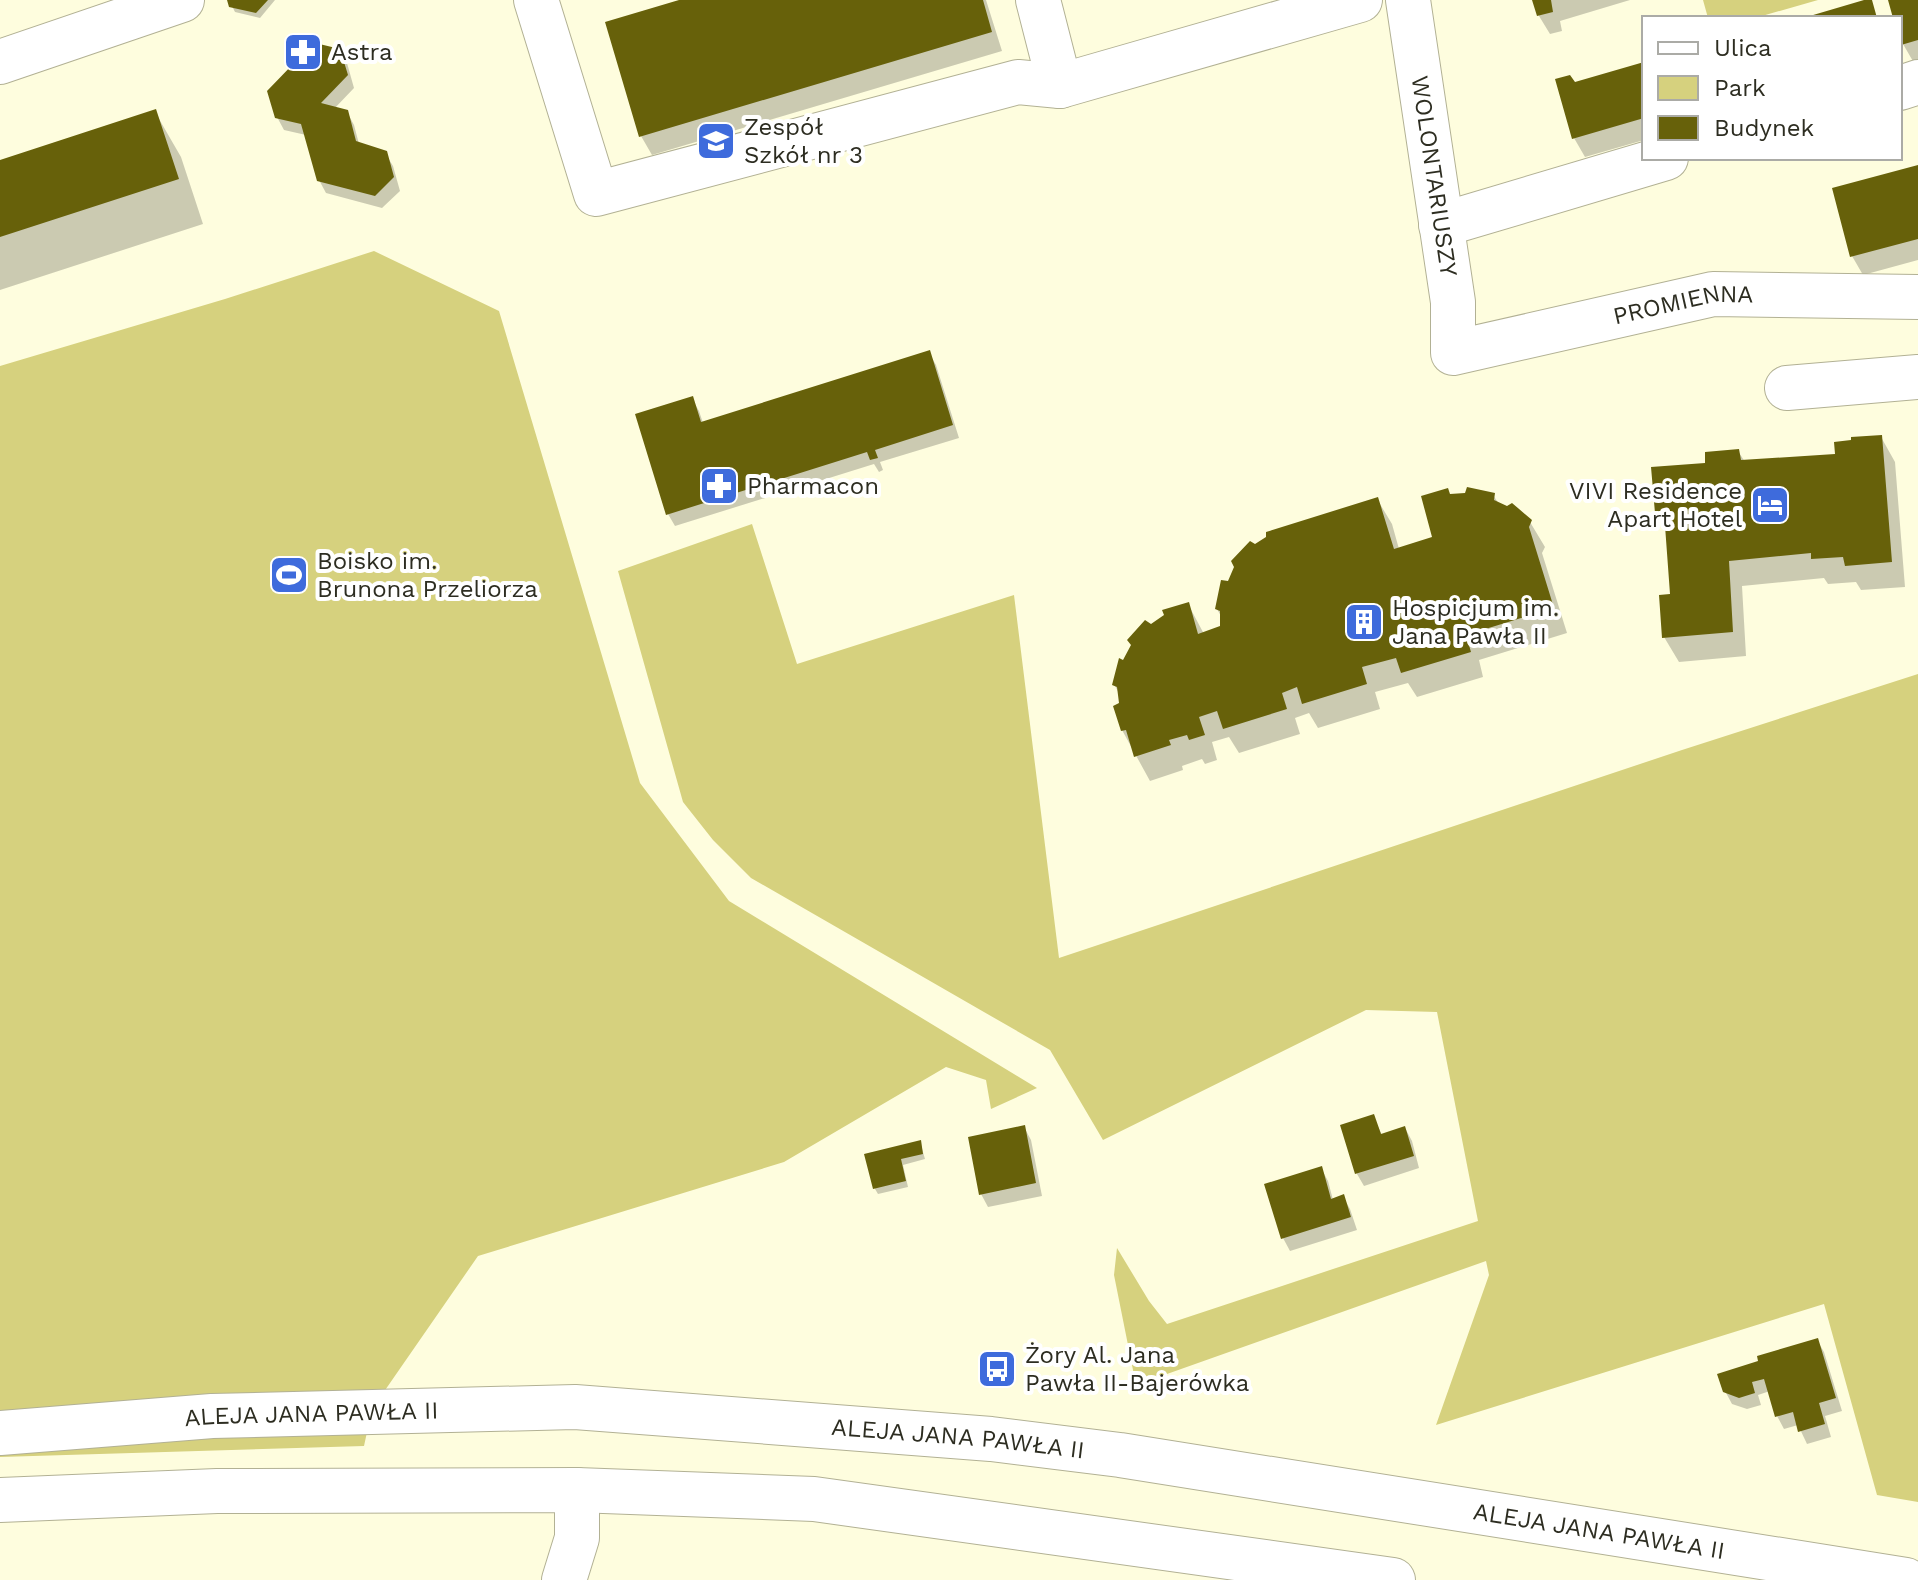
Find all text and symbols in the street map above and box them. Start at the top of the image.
legend [1642,16,1902,160]
pharmacy icon: Astra [282,31,324,73]
text: Ulica [1714,34,1772,62]
place label: Astra [331,38,392,66]
street label: WOLONTARIUSZY [1405,74,1463,279]
text: Park [1714,74,1766,102]
place label: Zespół Szkół nr 3 [744,113,863,169]
text: Budynek [1714,114,1815,142]
school or university icon: Zespół Szkół nr 3 [695,120,737,162]
street label: PROMIENNA [1610,279,1754,330]
pharmacy icon: Pharmacon [698,465,740,507]
place label: Pharmacon [747,472,879,500]
place label: VIVI Residence Apart Hotel [1569,477,1743,533]
hotel icon: VIVI Residence Apart Hotel [1749,484,1791,526]
place label: Boisko im. Brunona Przeliorza [317,547,538,603]
sports icon: Boisko im. Brunona Przeliorza [268,554,310,596]
place label: Hospicjum im. Jana Pawła II [1392,594,1559,650]
building icon: Hospicjum im. Jana Pawła II [1343,601,1385,643]
place label: Żory Al. Jana Pawła II-Bajerówka [1025,1341,1249,1397]
bus stop icon: Żory Al. Jana Pawła II-Bajerówka [976,1348,1018,1390]
street label: ALEJA JANA PAWŁA II [183,1396,439,1432]
street label: ALEJA JANA PAWŁA II [830,1413,1086,1464]
street label: ALEJA JANA PAWŁA II [1471,1497,1727,1565]

